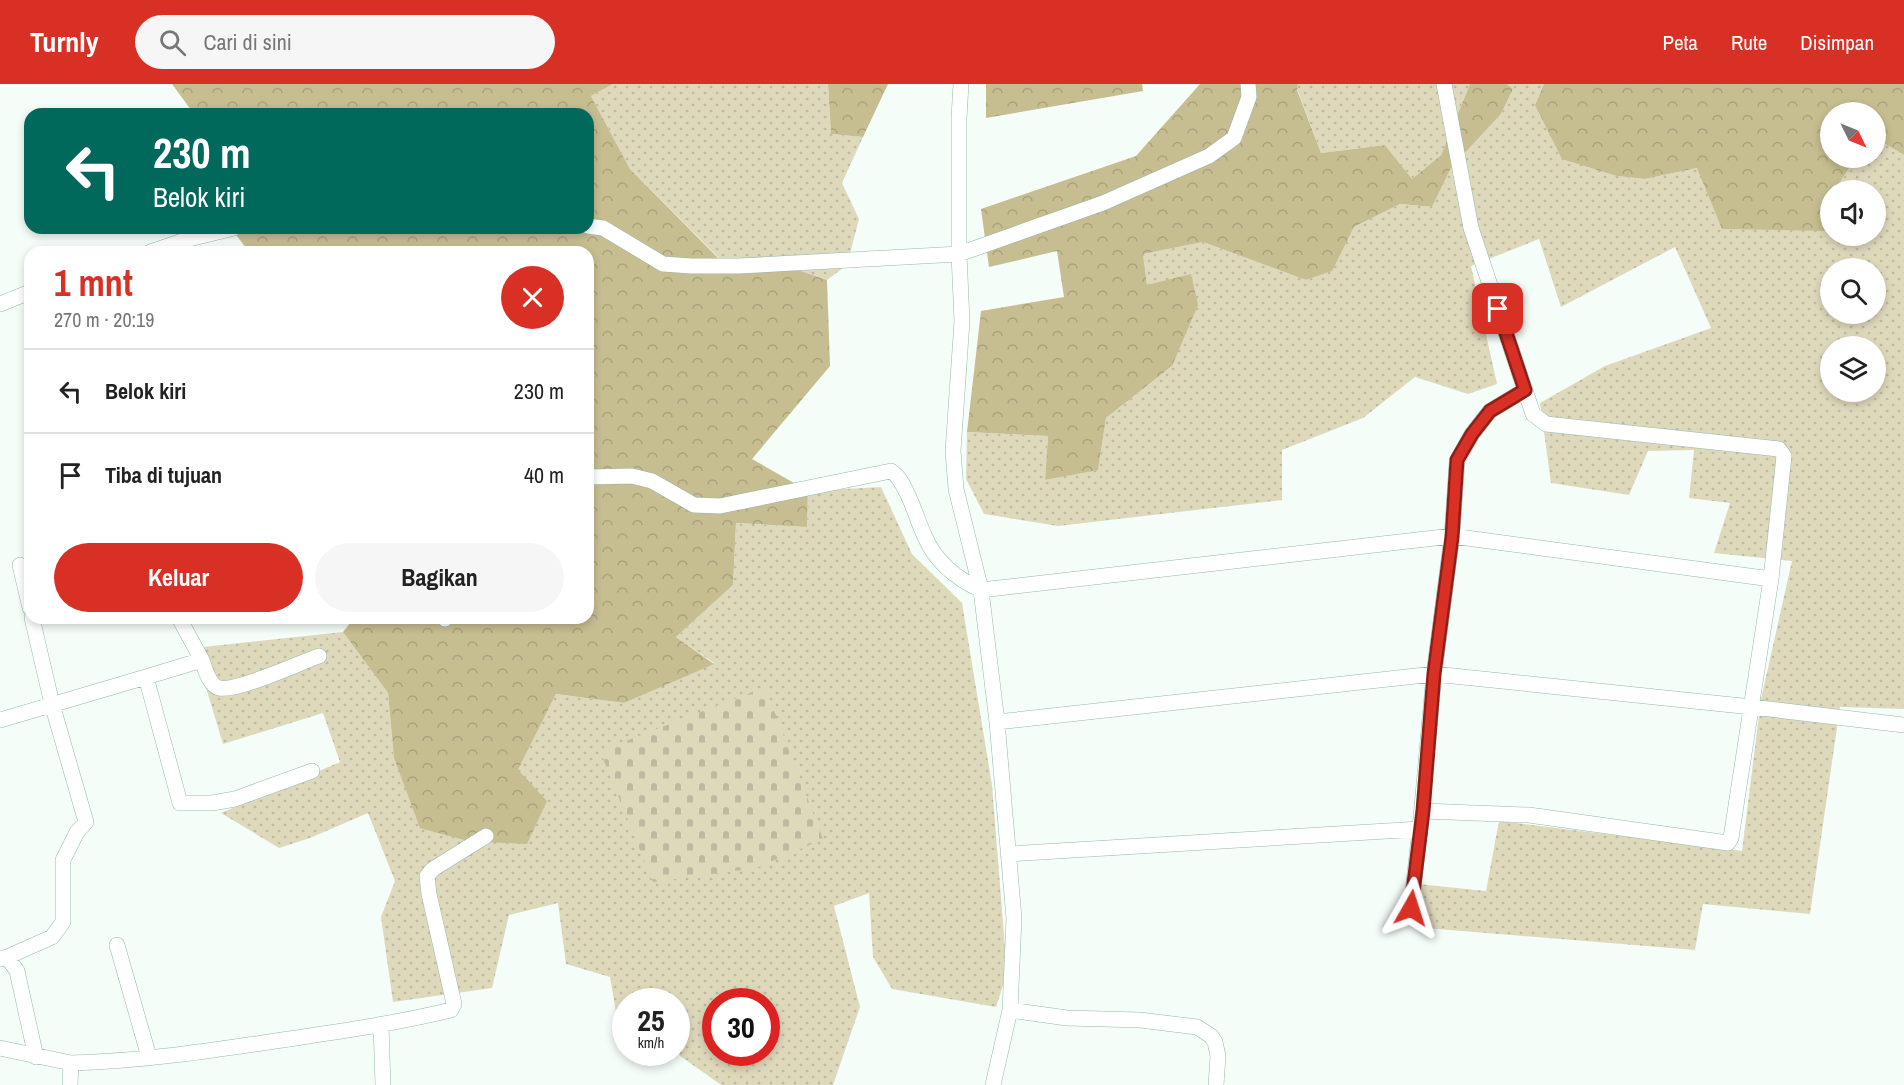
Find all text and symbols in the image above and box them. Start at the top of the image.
search box [135,15,555,69]
text: Turnly [30,23,99,61]
icon: search [156,26,189,59]
text: Cari di sini [204,27,292,57]
text: Peta [1662,28,1698,57]
text: Rute [1731,28,1767,57]
text: Disimpan [1800,28,1874,57]
north arrow [1820,102,1886,168]
map controls [1820,102,1886,402]
text: 230 m [153,125,251,181]
icon: left [54,132,132,210]
text: Belok kiri [153,179,245,215]
button: sound [1820,180,1886,246]
button: search [1820,258,1886,324]
text: 1 mnt [54,259,133,307]
button: close [501,266,564,329]
pin [1472,283,1523,334]
icon: arrive [1481,292,1514,325]
text: 270 m · 20:19 [54,306,154,333]
button: layers [1820,336,1886,402]
icon: left [54,375,87,408]
text: Belok kiri [105,376,186,406]
text: 230 m [514,376,564,406]
icon: arrive [54,459,87,492]
text: Tiba di tujuan [105,460,222,490]
text: 40 m [524,460,564,490]
button: Keluar [54,543,303,612]
button: Bagikan [315,543,564,612]
position arrow [1379,876,1443,940]
speed limit sign: 30 [702,988,780,1066]
text: 25 [637,1000,665,1040]
text: km/h [638,1032,664,1053]

